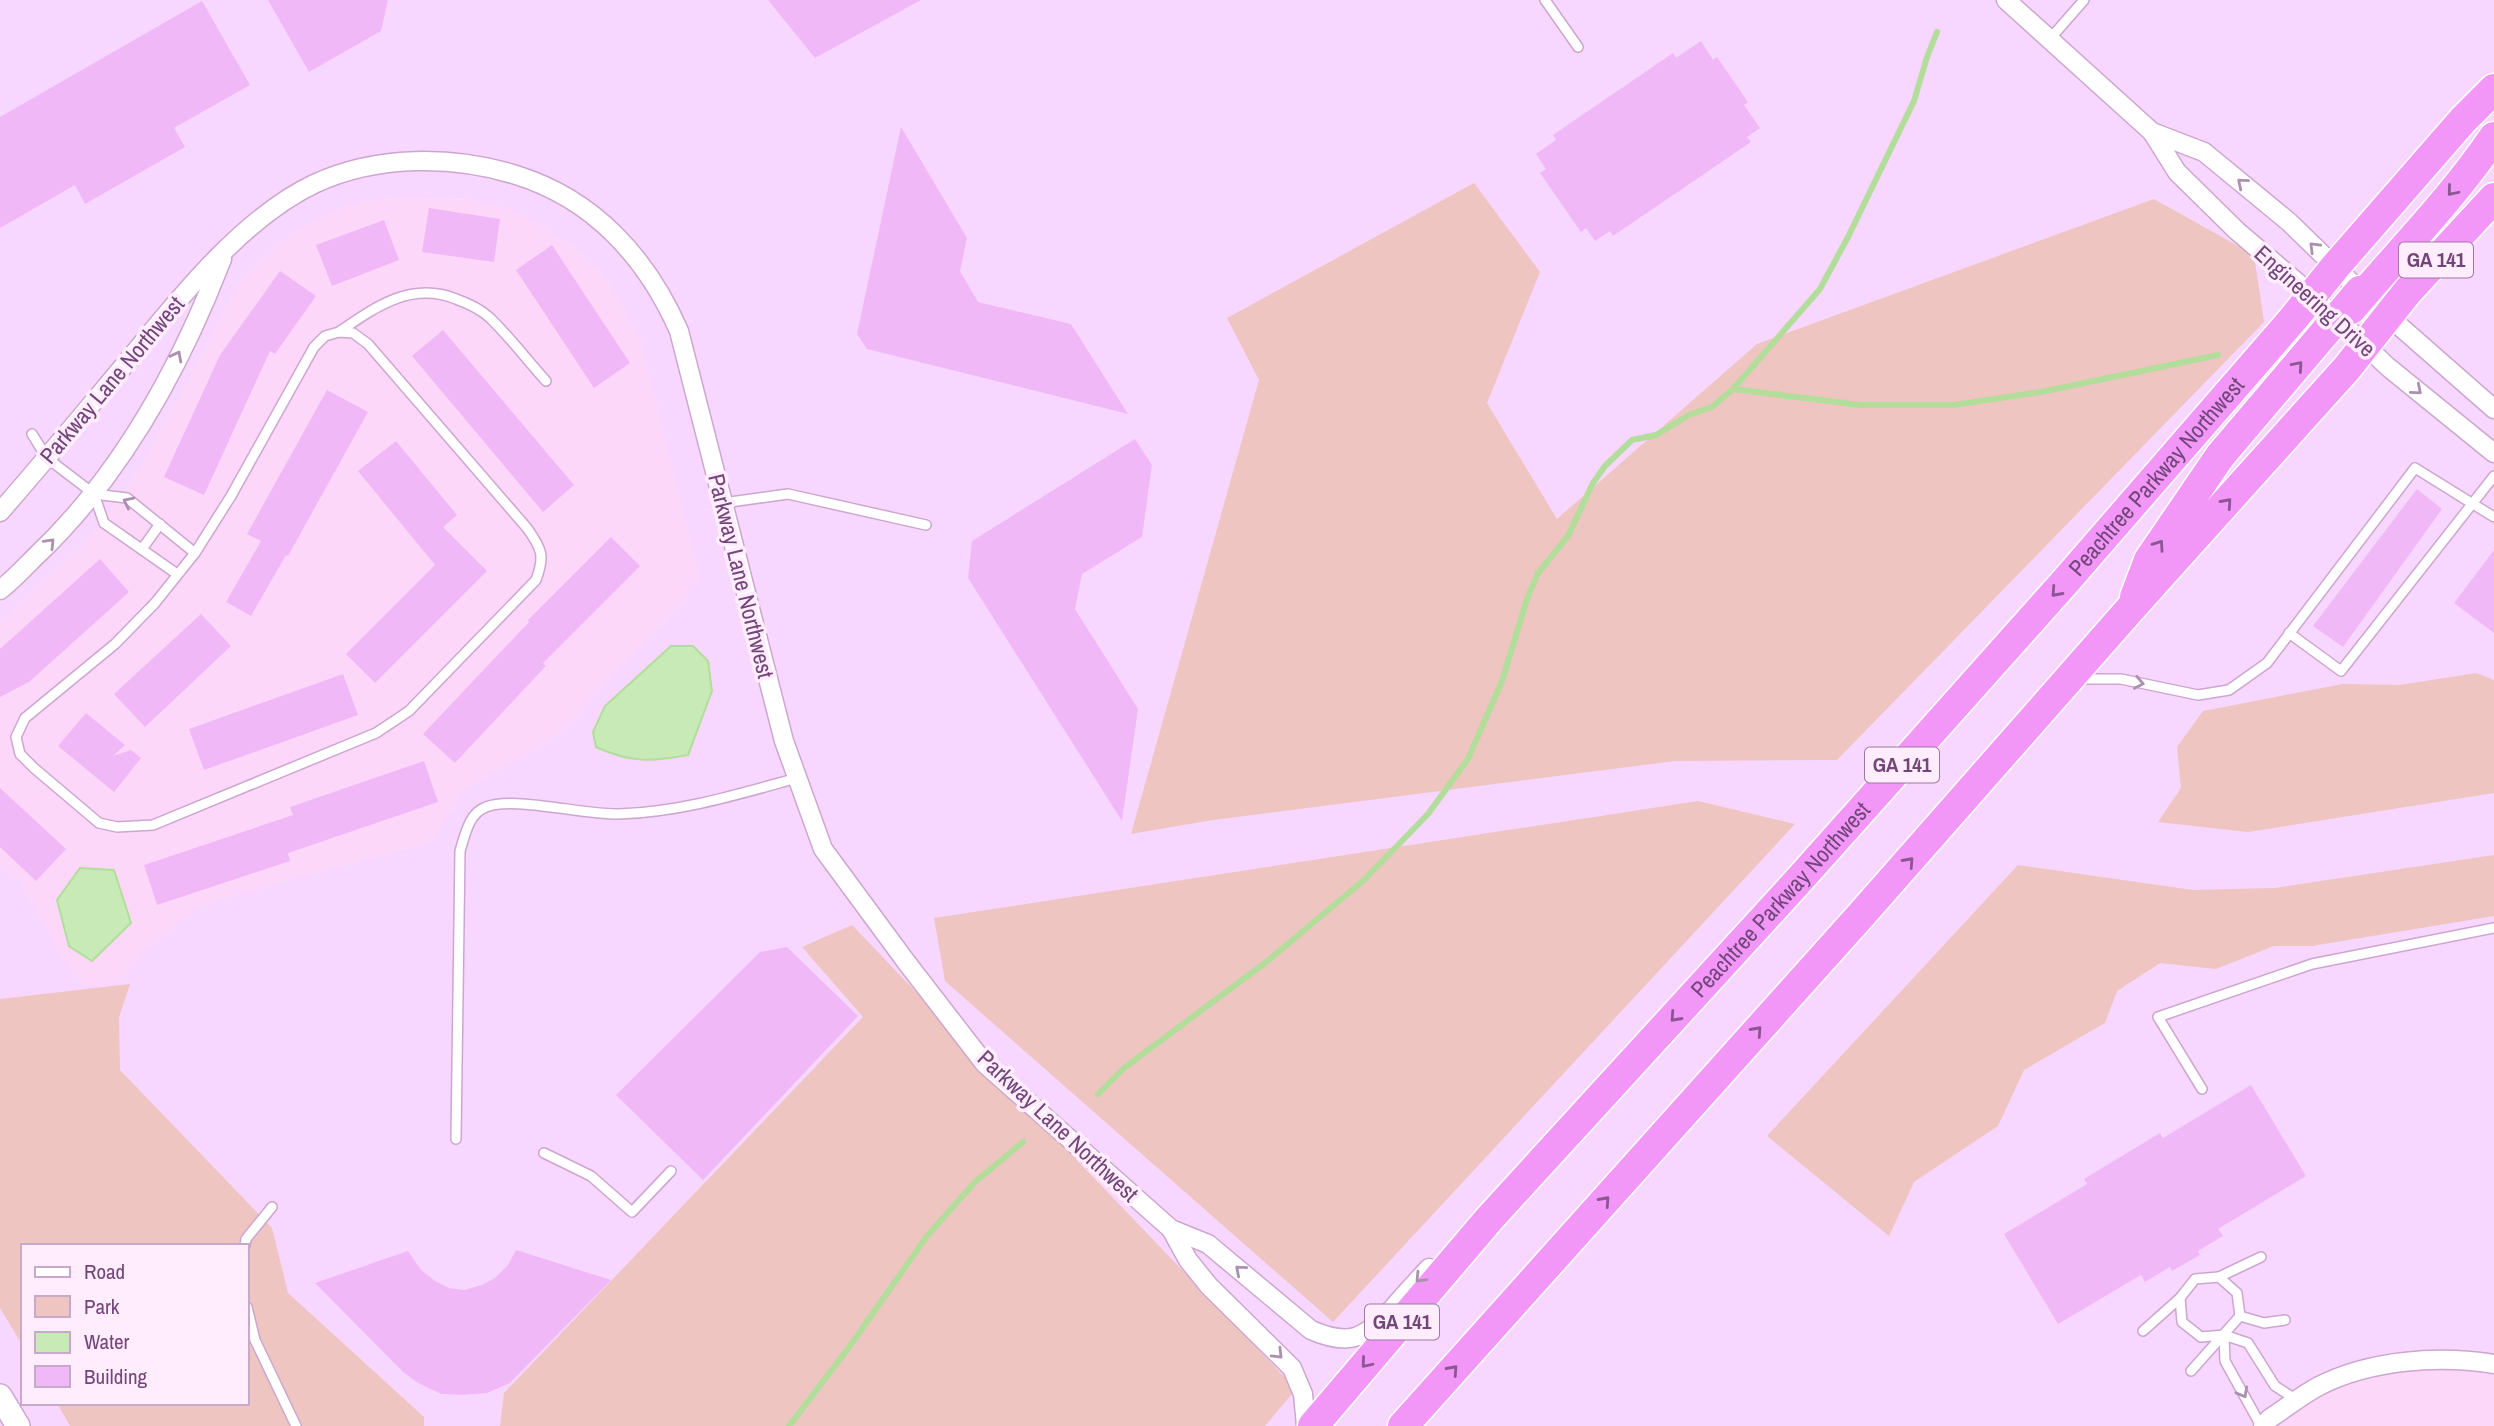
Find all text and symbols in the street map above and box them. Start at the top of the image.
one-way arrow [2237,179,2249,192]
one-way arrow [2448,183,2460,196]
street label: Engineering Drive [2248,238,2383,363]
one-way arrow [2309,243,2322,256]
road number: GA 141 [2399,243,2473,278]
street label: Parkway Lane Northwest [32,289,191,470]
one-way arrow [169,351,183,363]
one-way arrow [2290,361,2302,374]
street label: Peachtree Parkway Northwest [2061,370,2251,582]
one-way arrow [2408,382,2421,394]
street label: Parkway Lane Northwest [701,470,782,681]
one-way arrow [123,496,135,510]
one-way arrow [2219,498,2232,511]
one-way arrow [41,538,54,551]
one-way arrow [2151,540,2163,553]
one-way arrow [2052,584,2064,597]
one-way arrow [2133,675,2145,690]
road number: GA 141 [1865,748,1939,782]
street label: Peachtree Parkway Northwest [1683,795,1877,1004]
one-way arrow [1901,857,1913,870]
one-way arrow [1671,1009,1683,1022]
one-way arrow [1749,1027,1762,1040]
street label: Parkway Lane Northwest [971,1043,1146,1208]
one-way arrow [1597,1196,1610,1209]
legend [21,1244,248,1405]
text: Road [84,1257,125,1286]
one-way arrow [1236,1266,1249,1278]
one-way arrow [1415,1270,1428,1283]
text: Park [84,1292,120,1321]
road number: GA 141 [1365,1304,1439,1340]
text: Water [84,1327,130,1356]
one-way arrow [1270,1345,1283,1358]
one-way arrow [1362,1355,1374,1368]
text: Building [84,1362,148,1391]
one-way arrow [1445,1365,1458,1378]
one-way arrow [2235,1386,2248,1399]

